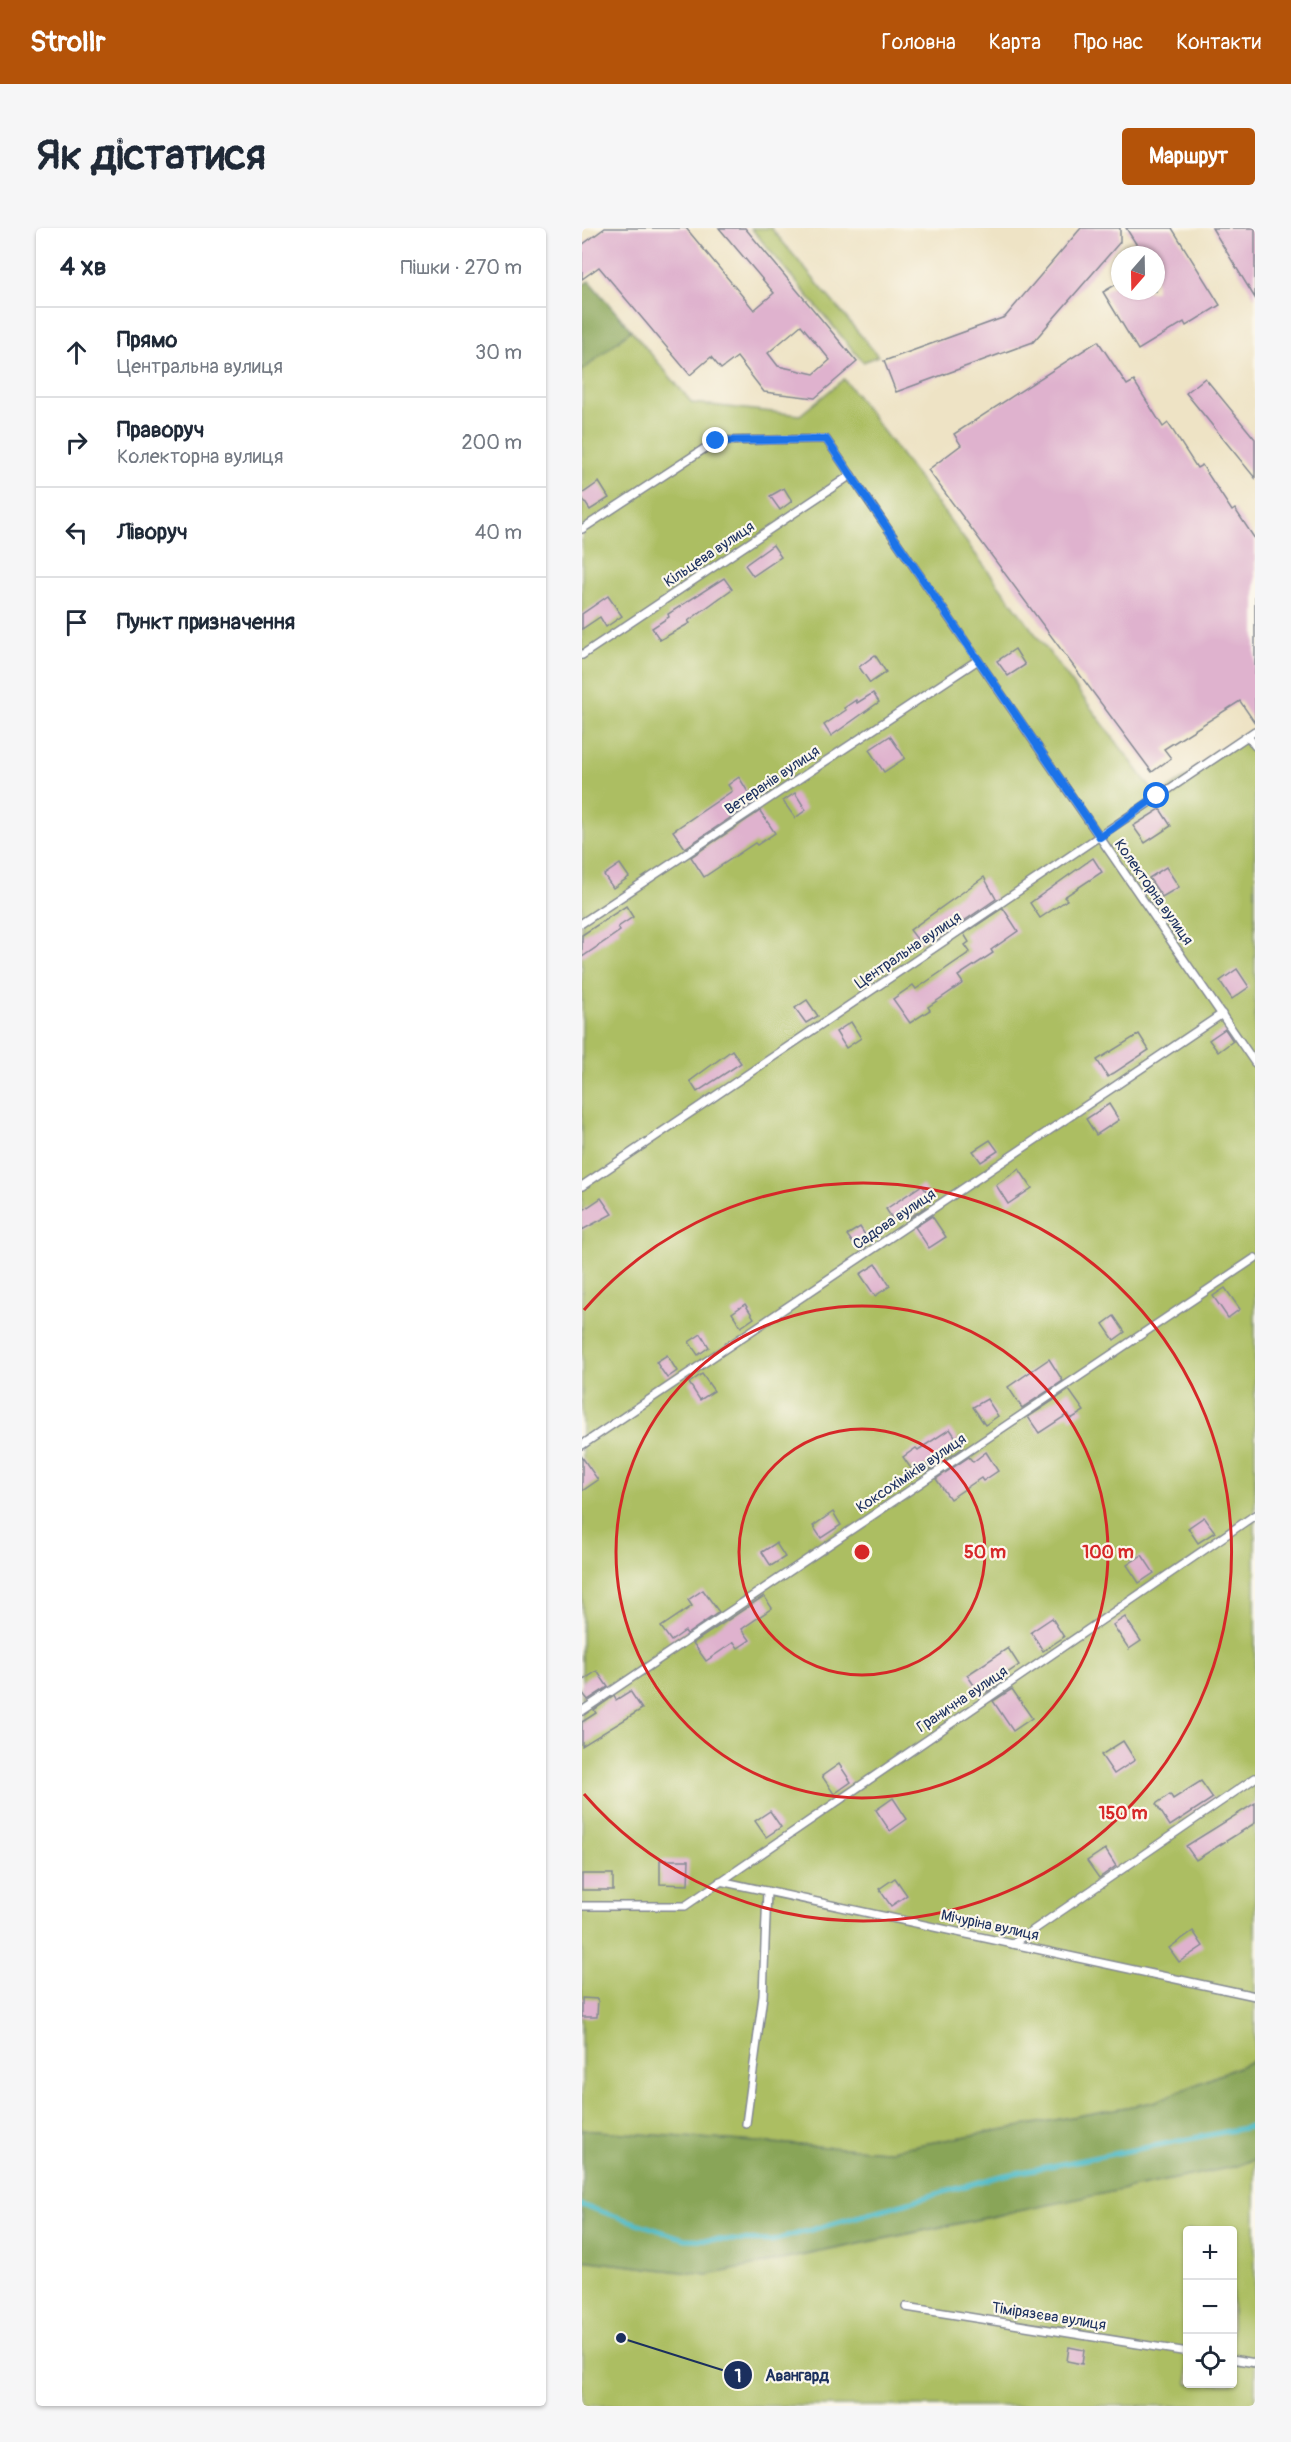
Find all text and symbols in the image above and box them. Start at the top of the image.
text: Strollr [30,25,105,60]
text: Головна [882,29,956,56]
text: Карта [989,29,1041,56]
text: Про нас [1074,29,1143,56]
text: Контакти [1176,29,1261,56]
button: Маршрут [1122,128,1255,185]
text: Як дістатися [36,130,266,182]
north arrow [1111,246,1165,300]
text: 4 хв [60,251,107,283]
text: Пішки · 270 m [400,255,522,280]
text: Прямо [117,326,177,354]
icon: ahead [60,336,93,369]
text: 30 m [475,340,522,365]
text: Центральна вулиця [117,354,283,379]
text: Праворуч [117,416,204,444]
icon: right [60,426,93,459]
route end [702,427,728,453]
text: 200 m [461,430,522,455]
text: Колекторна вулиця [117,444,284,469]
icon: left [60,516,93,549]
street label: Кільцева вулиця [660,517,758,592]
text: Ліворуч [117,518,188,546]
text: 40 m [475,520,522,545]
icon: arrive [60,606,93,639]
text: Пункт призначення [117,608,295,636]
street label: Ветеранів вулиця [721,742,823,819]
route start [1143,782,1169,808]
street label: Колекторна вулиця [1110,836,1197,949]
street label: Центральна вулиця [851,908,965,993]
street label: Садова вулиця [849,1185,939,1254]
street label: Коксохіміків вулиця [853,1430,970,1517]
text: 50 m [964,1541,1006,1564]
text: 100 m [1082,1541,1134,1564]
centre of rings [852,1542,872,1562]
street label: Гранична вулиця [913,1662,1011,1737]
text: 150 m [1099,1802,1148,1825]
street label: Мічуріна вулиця [939,1906,1041,1945]
map controls [1183,2226,1237,2388]
button: + [1183,2226,1237,2280]
button: − [1183,2280,1237,2334]
street label: Тімірязєва вулиця [990,2298,1107,2335]
button: locate [1183,2334,1237,2388]
callout: Авангард [723,2358,840,2392]
text: 1 [734,2365,742,2388]
text: Авангард [765,2366,829,2386]

